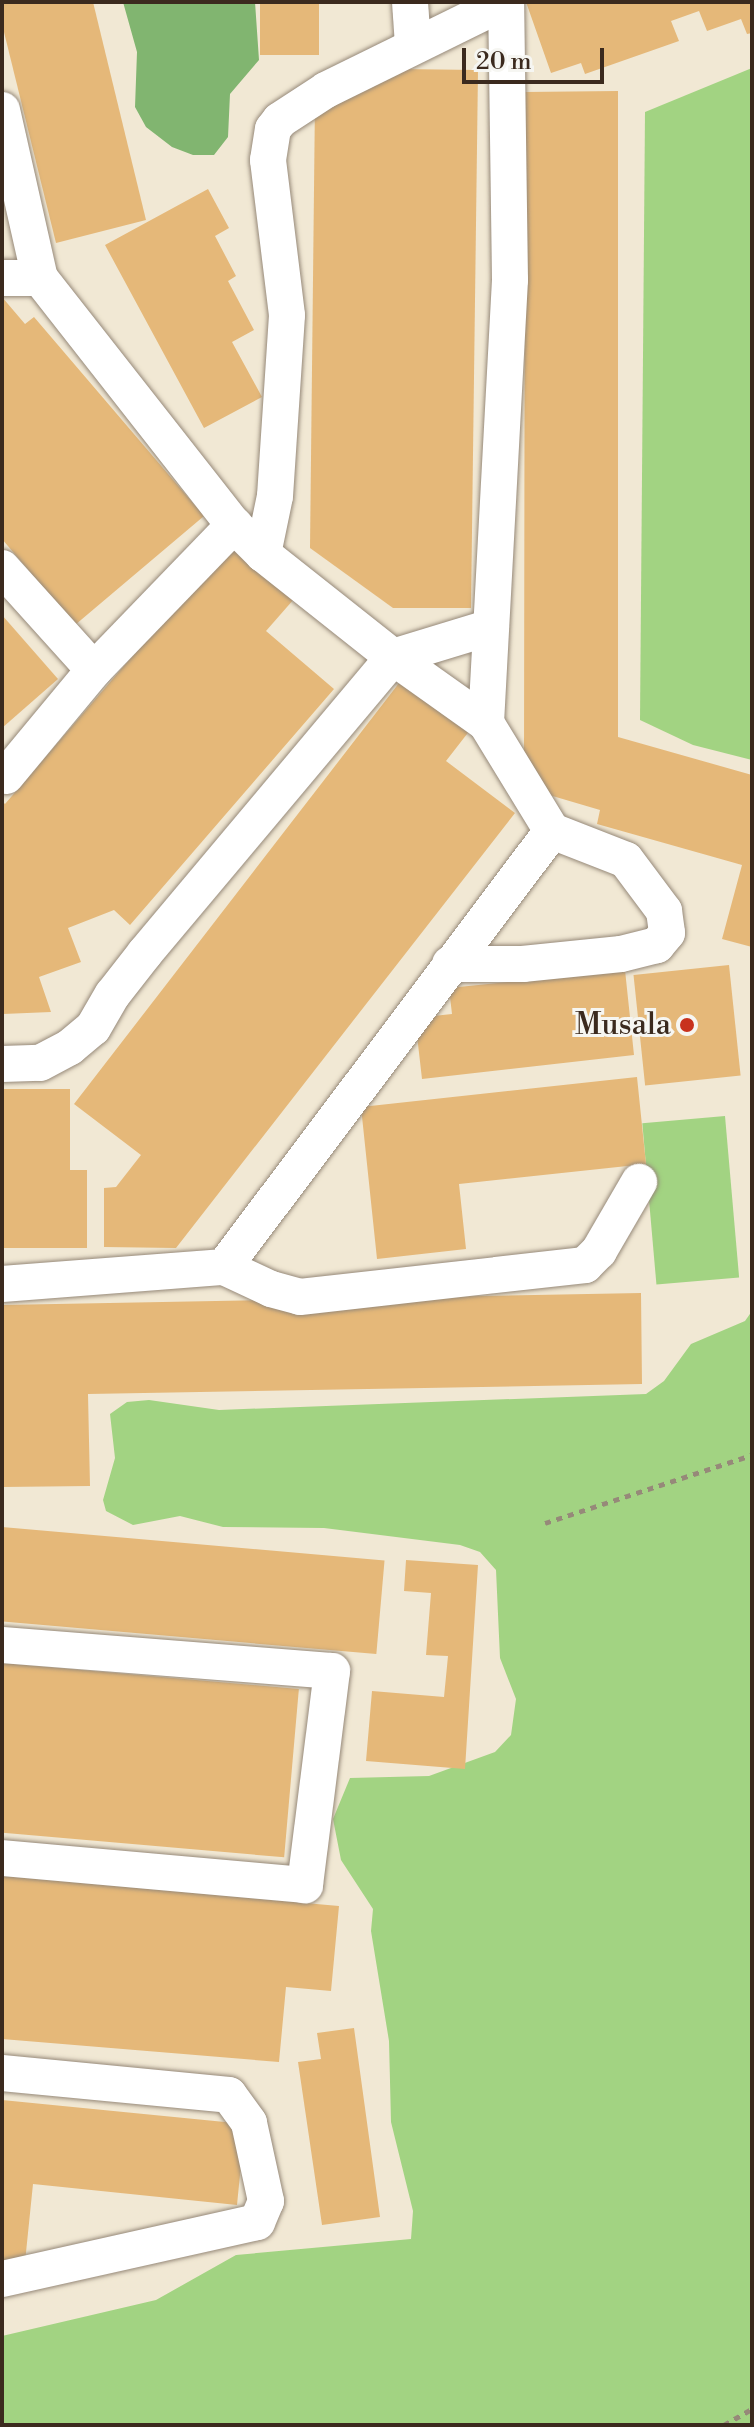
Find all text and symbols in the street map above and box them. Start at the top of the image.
scale bar [466,32,608,82]
text: 20 m [476,47,532,77]
place label: Musala [575,1007,671,1043]
marker: Musala [678,1016,696,1034]

